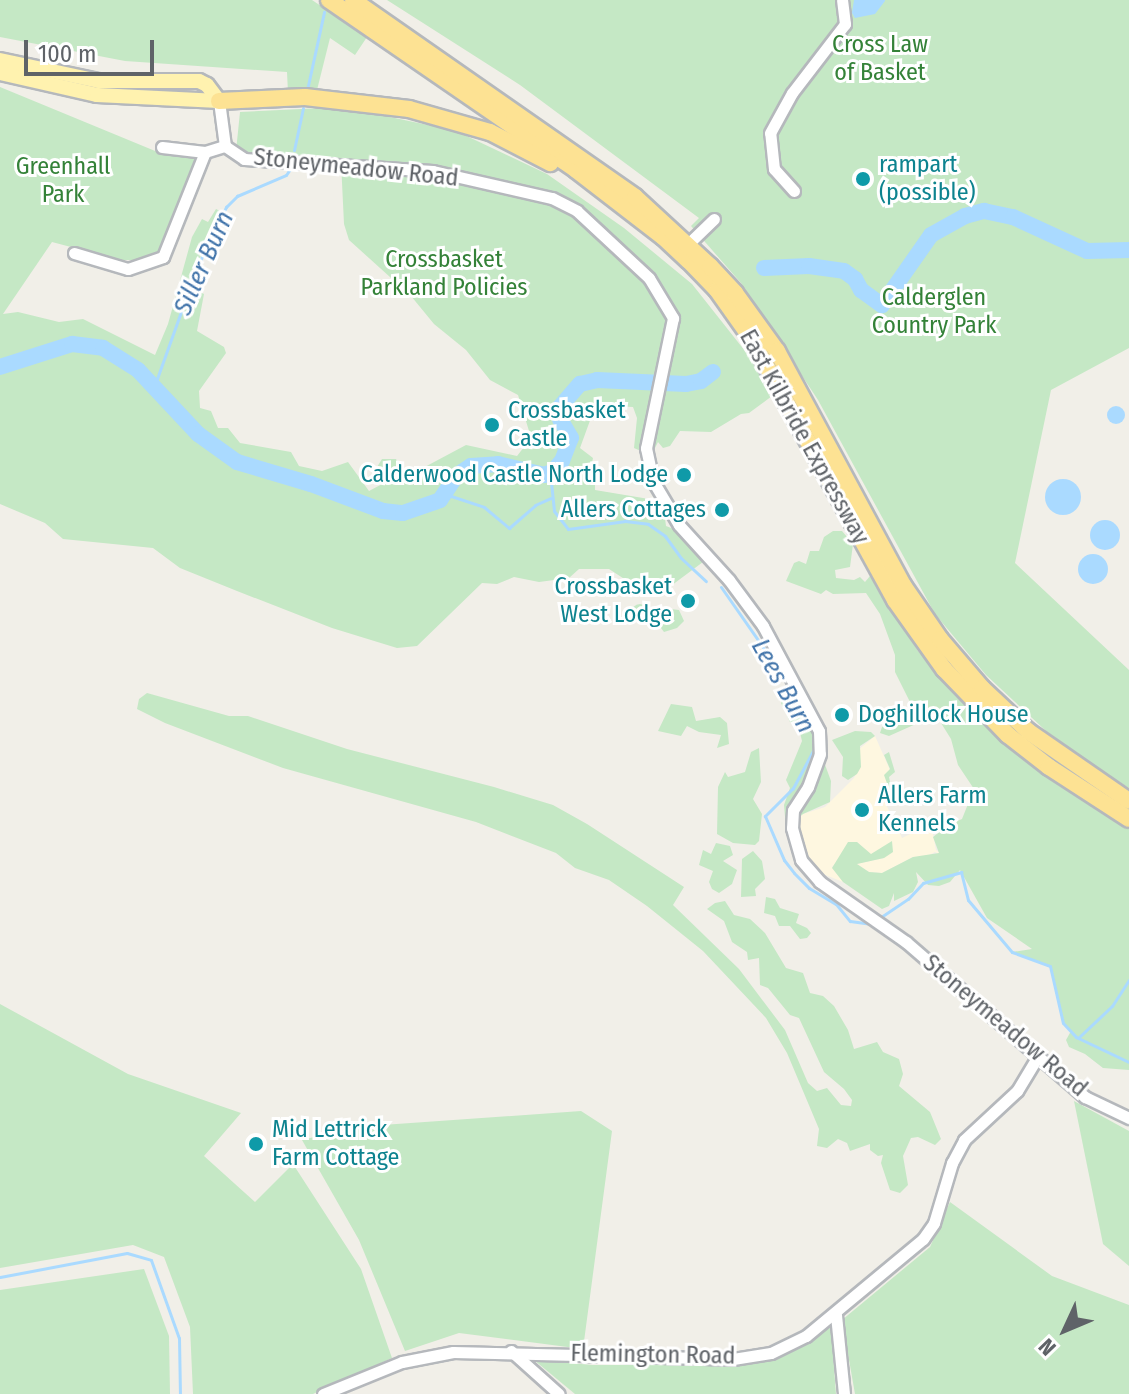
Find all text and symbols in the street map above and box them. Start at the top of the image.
scale bar [28,24,158,74]
park label: Cross Law of Basket [832,31,928,87]
text: 100 m [38,40,96,68]
street label: Stoneymeadow Road [252,143,460,193]
place label: rampart (possible) [879,151,976,207]
park label: Greenhall Park [16,153,110,209]
marker: rampart (possible) [854,170,872,188]
water label: Siller Burn [167,206,241,320]
park label: Crossbasket Parkland Policies [360,246,528,302]
park label: Calderglen Country Park [872,284,996,340]
street label: East Kilbride Expressway [733,325,875,549]
place label: Crossbasket Castle [508,397,625,453]
marker: Crossbasket Castle [483,416,501,434]
place label: Calderwood Castle North Lodge [361,461,668,489]
marker: Calderwood Castle North Lodge [675,466,693,484]
place label: Allers Cottages [561,496,706,524]
marker: Allers Cottages [713,501,731,519]
place label: Crossbasket West Lodge [555,573,672,629]
marker: Crossbasket West Lodge [679,592,697,610]
water label: Lees Burn [744,634,822,738]
place label: Doghillock House [858,701,1029,729]
marker: Doghillock House [833,706,851,724]
place label: Allers Farm Kennels [878,782,987,838]
marker: Allers Farm Kennels [853,801,871,819]
street label: Stoneymeadow Road [917,949,1093,1103]
place label: Mid Lettrick Farm Cottage [272,1116,399,1172]
marker: Mid Lettrick Farm Cottage [247,1135,265,1153]
north arrow [1025,1290,1105,1370]
text: N [1033,1333,1062,1361]
street label: Flemington Road [570,1339,736,1371]

